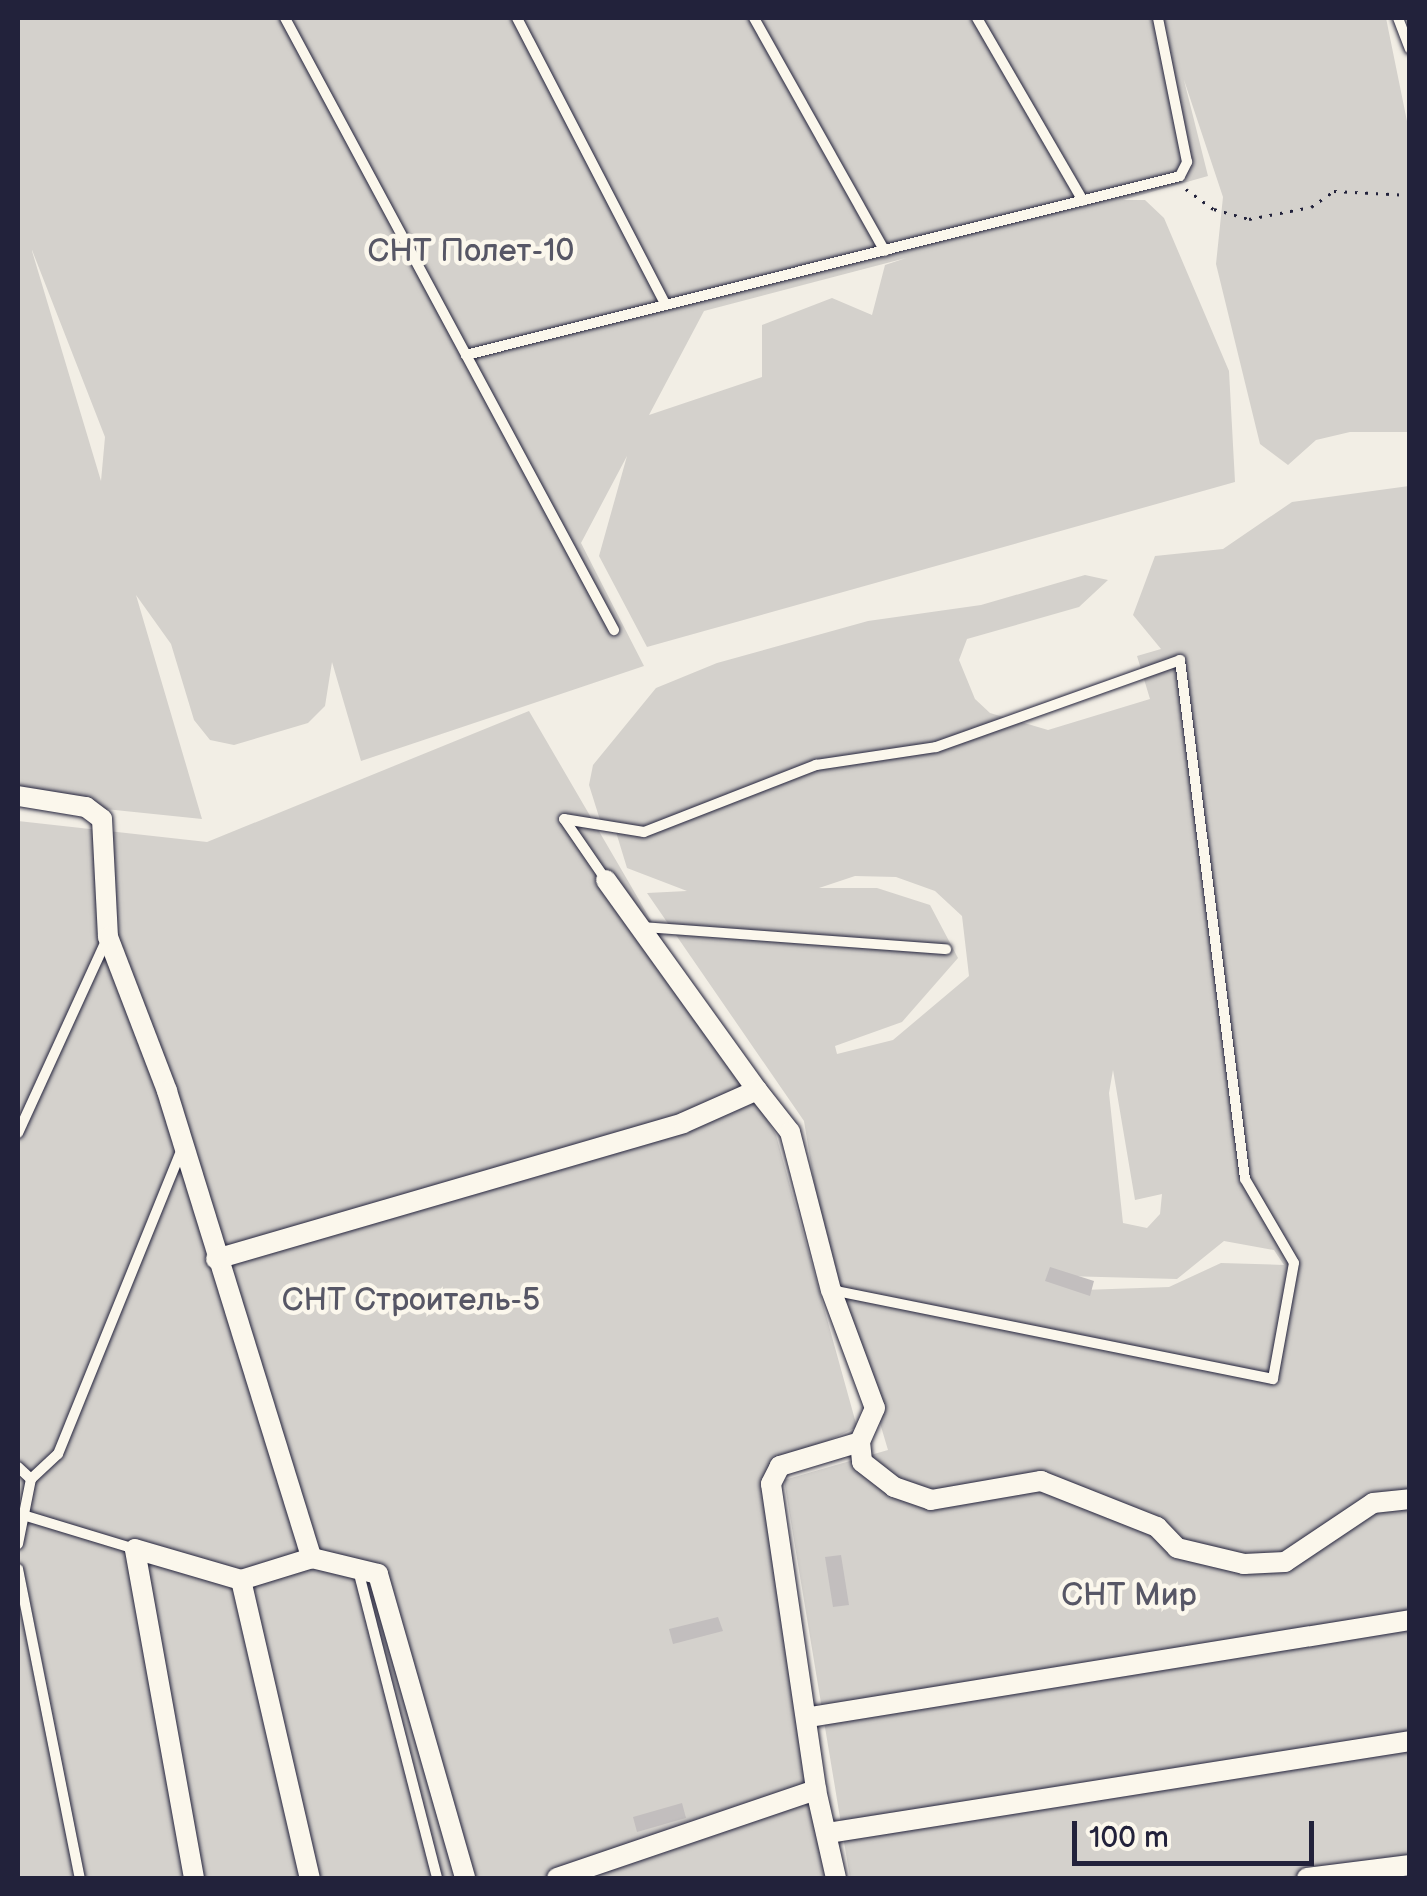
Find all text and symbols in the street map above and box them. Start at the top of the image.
park label: СНТ Полет-10 [368,233,574,271]
park label: СНТ Строитель-5 [282,1282,540,1320]
park label: СНТ Мир [1061,1577,1197,1615]
scale bar [1077,1801,1320,1863]
text: 100 m [1089,1820,1169,1856]

